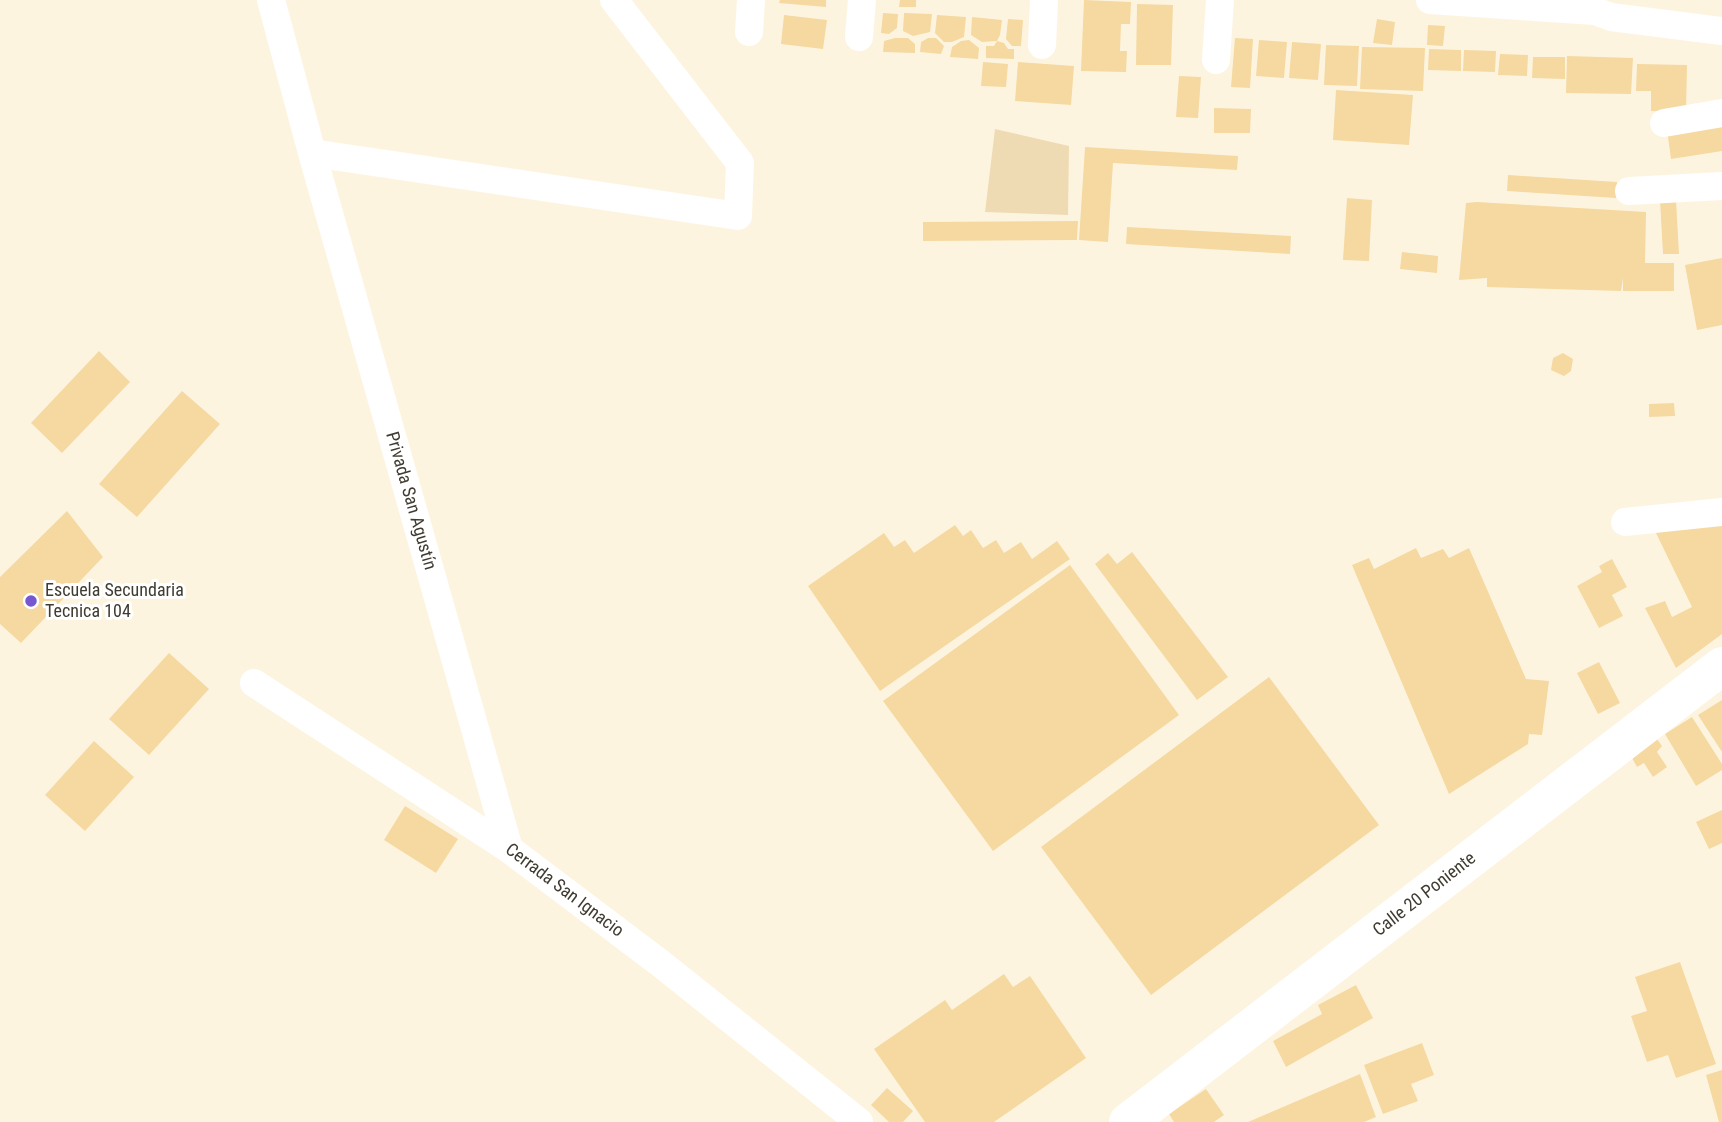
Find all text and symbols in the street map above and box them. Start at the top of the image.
street label: Privada San Agustín [380,429,440,573]
place label: Escuela Secundaria Tecnica 104 [45,580,184,622]
marker: Escuela Secundaria Tecnica 104 [23,593,39,609]
street label: Cerrada San Ignacio [501,839,627,943]
street label: Calle 20 Poniente [1369,848,1481,942]

